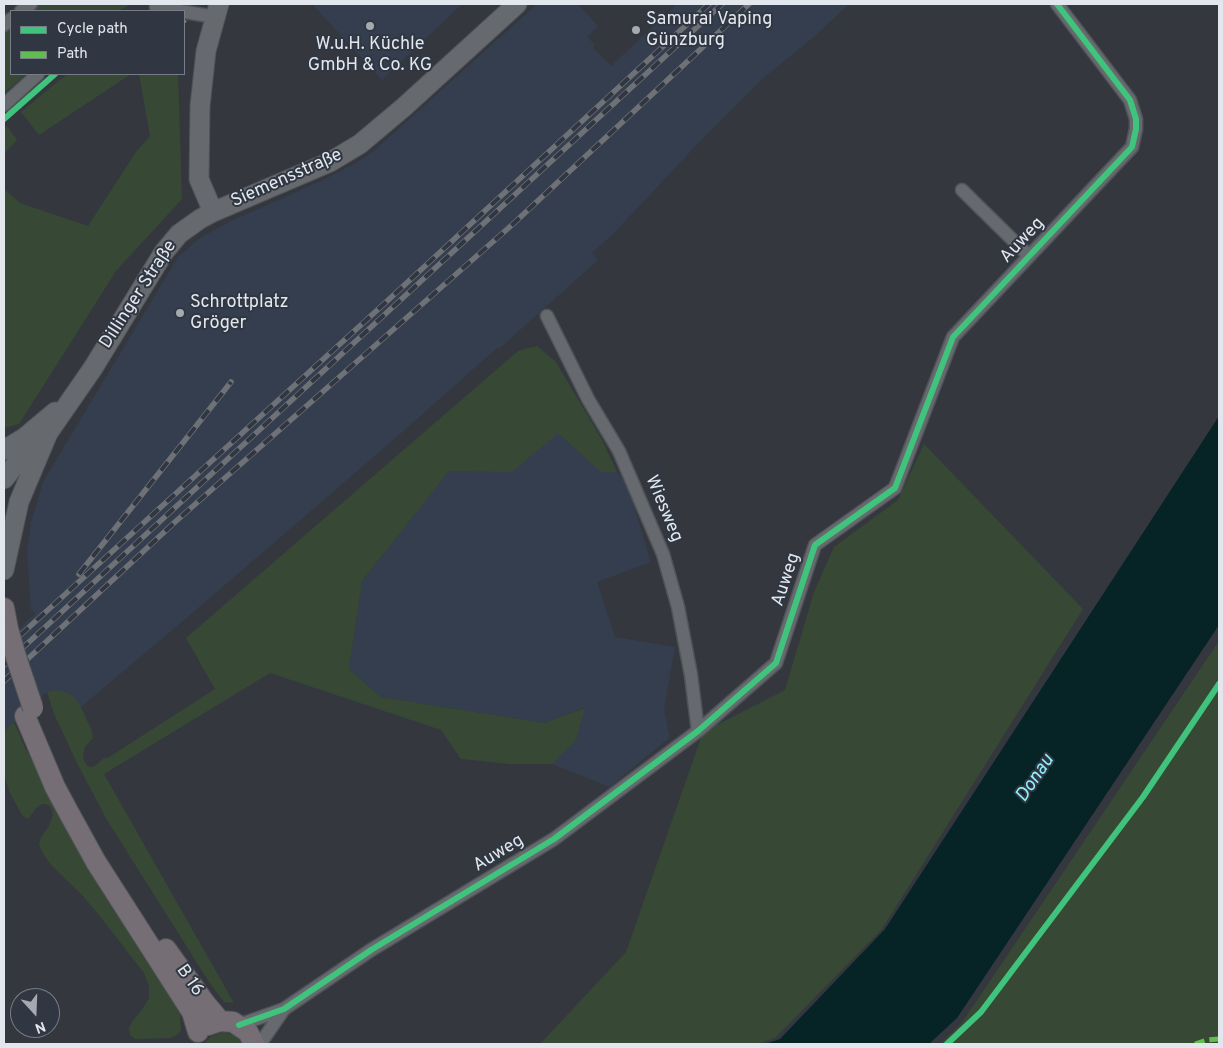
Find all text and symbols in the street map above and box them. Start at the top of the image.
place label: Samurai Vaping Günzburg [646,9,772,52]
legend [10,10,185,75]
text: Cycle path [57,20,128,39]
marker: W.u.H. Küchle GmbH & Co. KG [364,20,376,32]
marker: Samurai Vaping Günzburg [630,24,642,36]
place label: W.u.H. Küchle GmbH & Co. KG [308,34,432,76]
text: Path [57,45,88,64]
street label: Siemensstraße [228,145,346,213]
street label: Auweg [996,213,1050,269]
street label: Dillinger Straße [96,237,182,353]
place label: Schrottplatz Gröger [190,292,289,334]
marker: Schrottplatz Gröger [174,307,186,319]
street label: Wiesweg [639,472,687,546]
street label: Auweg [768,550,806,610]
water label: Donau [1012,751,1060,807]
street label: Auweg [470,831,528,877]
street label: B 16 [171,961,207,1001]
north arrow [10,988,60,1038]
text: N [32,1017,48,1036]

